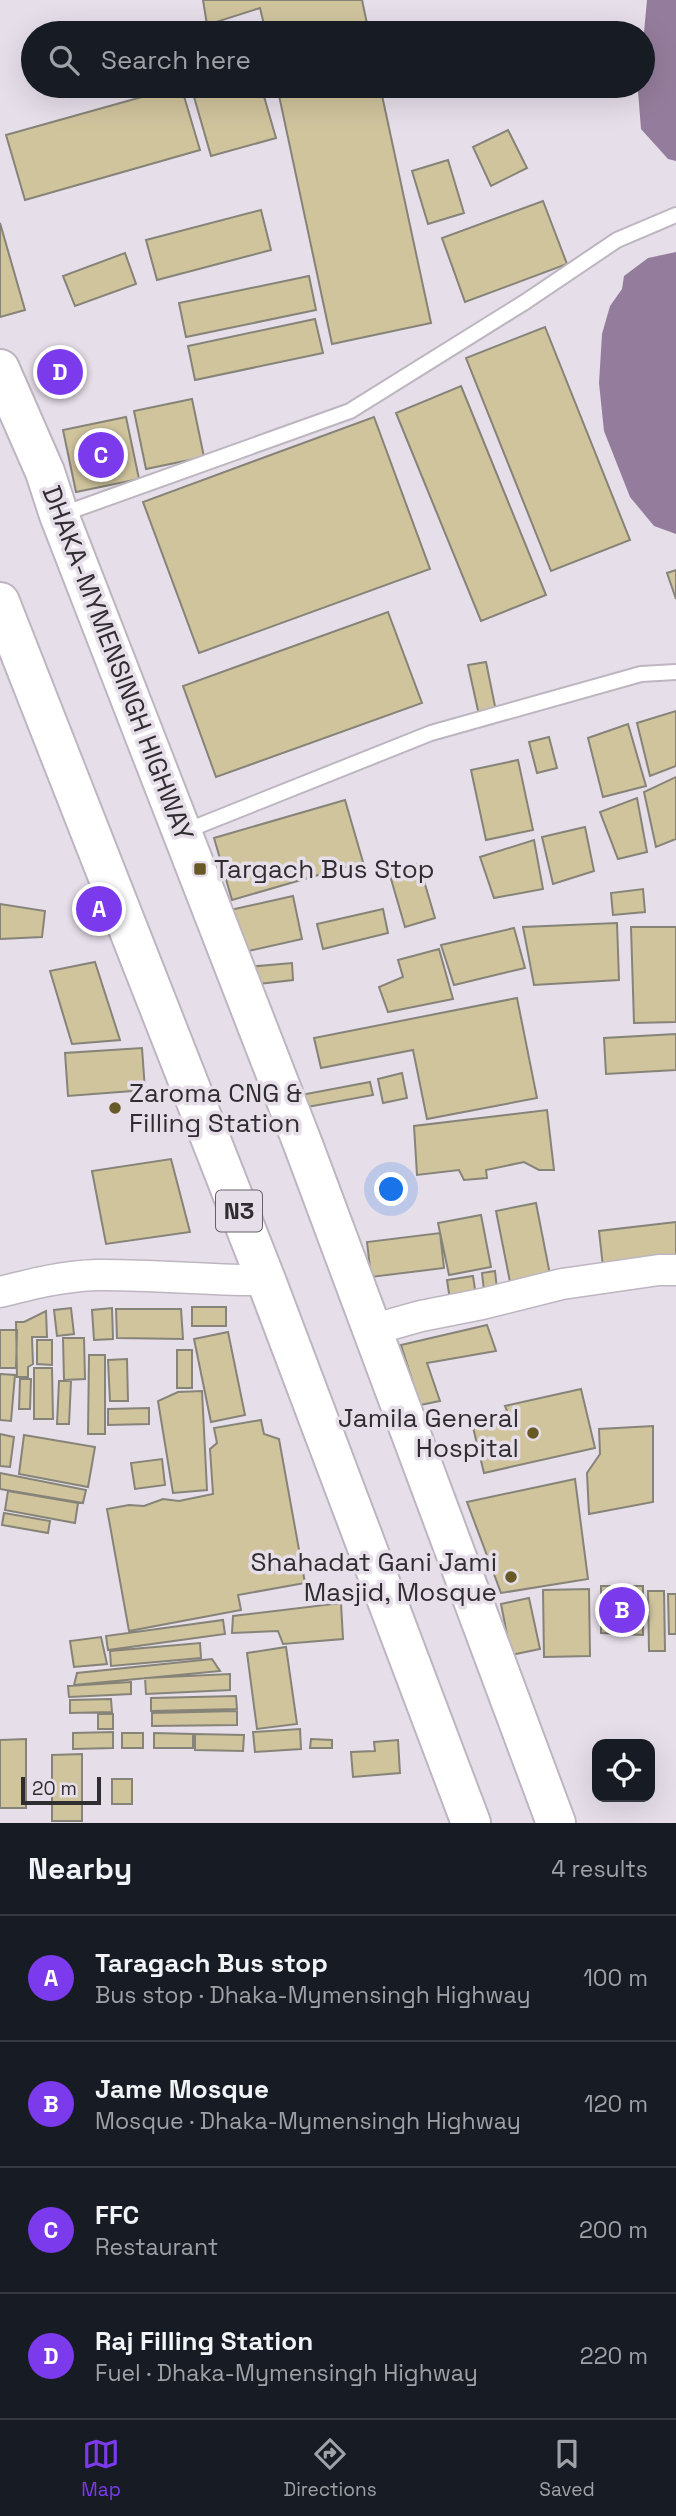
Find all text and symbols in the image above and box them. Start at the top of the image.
search box [21,21,655,98]
icon: search [45,41,83,79]
text: Search here [101,43,251,77]
pin: D [37,346,83,398]
pin: C [78,429,124,481]
street label: DHAKA-MYMENSINGH HIGHWAY [34,481,202,845]
place label: Targach Bus Stop [214,852,434,886]
marker: Targach Bus Stop [192,861,208,877]
pin: A [76,883,122,935]
place label: Zaroma CNG & Filling Station [129,1076,302,1140]
marker: Zaroma CNG & Filling Station [107,1100,123,1116]
your location [374,1172,408,1206]
road number: N3 [216,1190,262,1232]
place label: Jamila General Hospital [338,1401,519,1465]
marker: Jamila General Hospital [525,1425,541,1441]
place label: Shahadat Gani Jami Masjid, Mosque [251,1545,497,1609]
marker: Shahadat Gani Jami Masjid, Mosque [503,1569,519,1585]
pin: B [599,1584,645,1636]
map controls [592,1739,655,1802]
button: locate [592,1739,655,1802]
scale bar [21,1774,102,1806]
text: 20 m [32,1776,77,1801]
text: Nearby [28,1849,132,1888]
text: 4 results [551,1854,648,1884]
text: Taragach Bus stop [95,1946,328,1980]
text: A [44,1963,58,1993]
text: 100 m [583,1963,648,1993]
text: Bus stop · Dhaka-Mymensingh Highway [95,1980,530,2010]
text: Jame Mosque [95,2072,269,2106]
text: B [43,2089,59,2119]
text: 120 m [584,2089,648,2119]
text: Mosque · Dhaka-Mymensingh Highway [95,2106,521,2136]
text: FFC [95,2198,139,2232]
text: C [44,2215,58,2245]
text: 200 m [579,2215,648,2245]
text: Restaurant [95,2232,218,2262]
text: Raj Filling Station [95,2324,313,2358]
text: D [43,2341,59,2371]
text: 220 m [580,2341,648,2371]
text: Fuel · Dhaka-Mymensingh Highway [95,2358,478,2388]
tab: Map [81,2435,121,2502]
tab: Directions [284,2435,377,2502]
tab: Saved [539,2435,595,2502]

